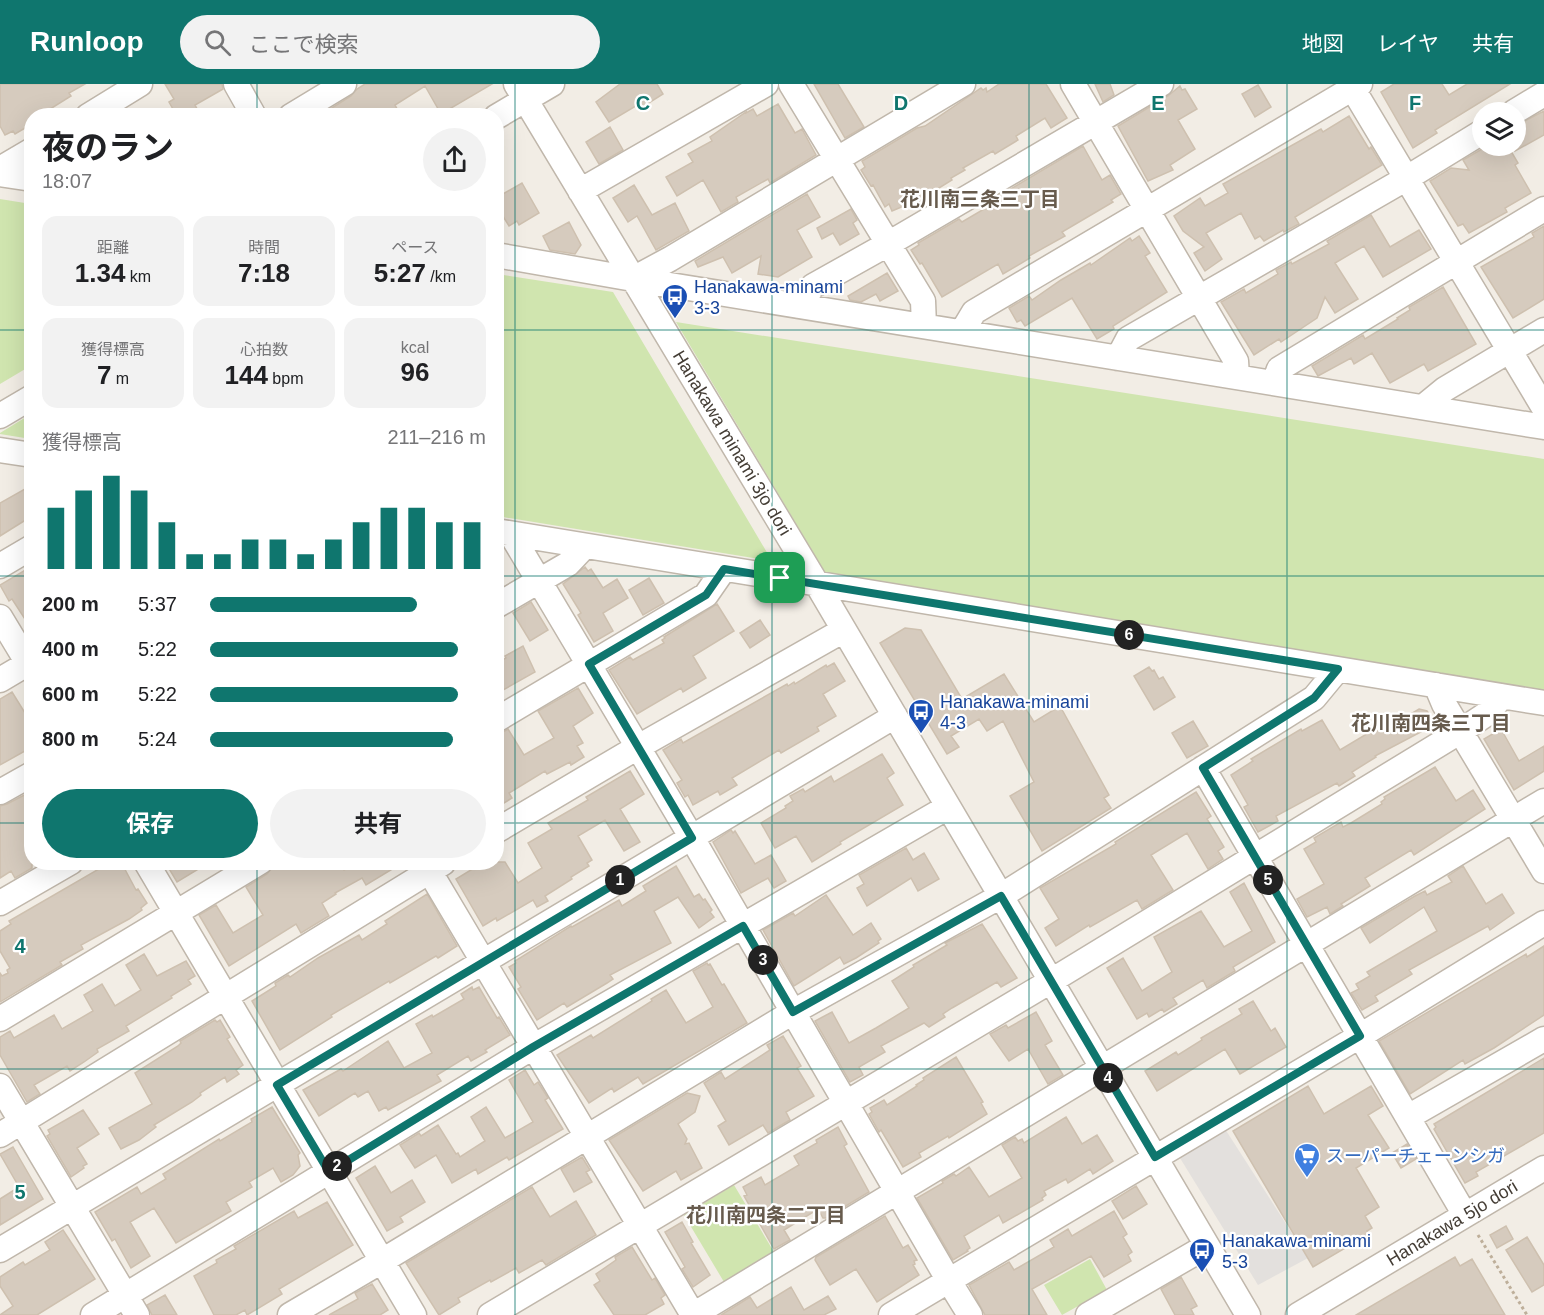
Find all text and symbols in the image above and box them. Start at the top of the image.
search box [180,15,600,69]
text: Runloop [30,26,144,57]
icon: search [201,26,234,59]
text: ここで検索 [249,32,359,57]
text: 地図 [1302,32,1344,55]
text: レイヤ [1377,32,1439,55]
text: 共有 [1472,32,1514,55]
text: C [636,92,650,114]
text: D [894,92,908,114]
text: E [1151,92,1165,114]
text: F [1409,92,1421,114]
map controls [1472,102,1526,156]
button: layers [1472,102,1526,156]
button: share [423,128,486,191]
text: 夜のラン [42,129,174,166]
text: 18:07 [42,170,92,192]
district label: 花川南三条三丁目 [900,188,1060,210]
text: 距離 [97,239,129,256]
text: 時間 [248,239,280,256]
text: ペース [391,239,439,256]
text: 1.34 [75,258,125,288]
text: 7:18 [238,258,290,288]
text: 5:27 [374,258,426,288]
text: km [125,268,151,285]
text: /km [426,268,456,285]
place label: Hanakawa-minami 3-3 [694,277,843,318]
bus stop icon: Hanakawa-minami 3-3 [660,282,690,320]
text: kcal [401,339,429,356]
text: 獲得標高 [81,341,145,358]
text: 心拍数 [240,341,288,358]
street label: Hanakawa minami 3jo dori [669,347,795,539]
text: 96 [401,357,429,387]
text: 7 [97,360,111,390]
text: 144 [225,360,268,390]
text: m [111,370,129,387]
text: bpm [268,370,303,387]
text: 211–216 m [387,426,486,448]
text: 獲得標高 [42,431,122,453]
pin [754,552,805,603]
icon: arrive [763,561,796,594]
text: 200 m [42,593,99,615]
text: 5:37 [138,593,177,615]
pin: 6 [1114,620,1144,650]
text: 6 [1125,626,1133,643]
text: 400 m [42,638,99,660]
text: 5:22 [138,638,177,660]
text: 600 m [42,683,99,705]
text: 5:22 [138,683,177,705]
place label: Hanakawa-minami 4-3 [940,692,1089,733]
bus stop icon: Hanakawa-minami 4-3 [906,697,936,735]
district label: 花川南四条三丁目 [1351,712,1511,734]
text: 800 m [42,728,99,750]
text: 5:24 [138,728,177,750]
button: 保存 [42,789,258,858]
button: 共有 [270,789,486,858]
pin: 1 [605,865,635,895]
pin: 5 [1253,865,1283,895]
text: 1 [616,871,624,888]
text: 5 [1264,871,1272,888]
text: 4 [14,935,26,957]
pin: 3 [748,945,778,975]
text: 3 [759,951,767,968]
pin: 4 [1093,1063,1123,1093]
text: 4 [1104,1069,1112,1086]
supermarket icon: スーパーチェーンシガ [1292,1141,1322,1179]
place label: スーパーチェーンシガ [1326,1146,1505,1166]
pin: 2 [322,1151,352,1181]
text: 2 [333,1157,341,1174]
street label: Hanakawa 5jo dori [1383,1176,1521,1270]
text: 5 [14,1181,26,1203]
district label: 花川南四条二丁目 [686,1204,846,1226]
place label: Hanakawa-minami 5-3 [1222,1231,1371,1272]
bus stop icon: Hanakawa-minami 5-3 [1187,1236,1217,1274]

